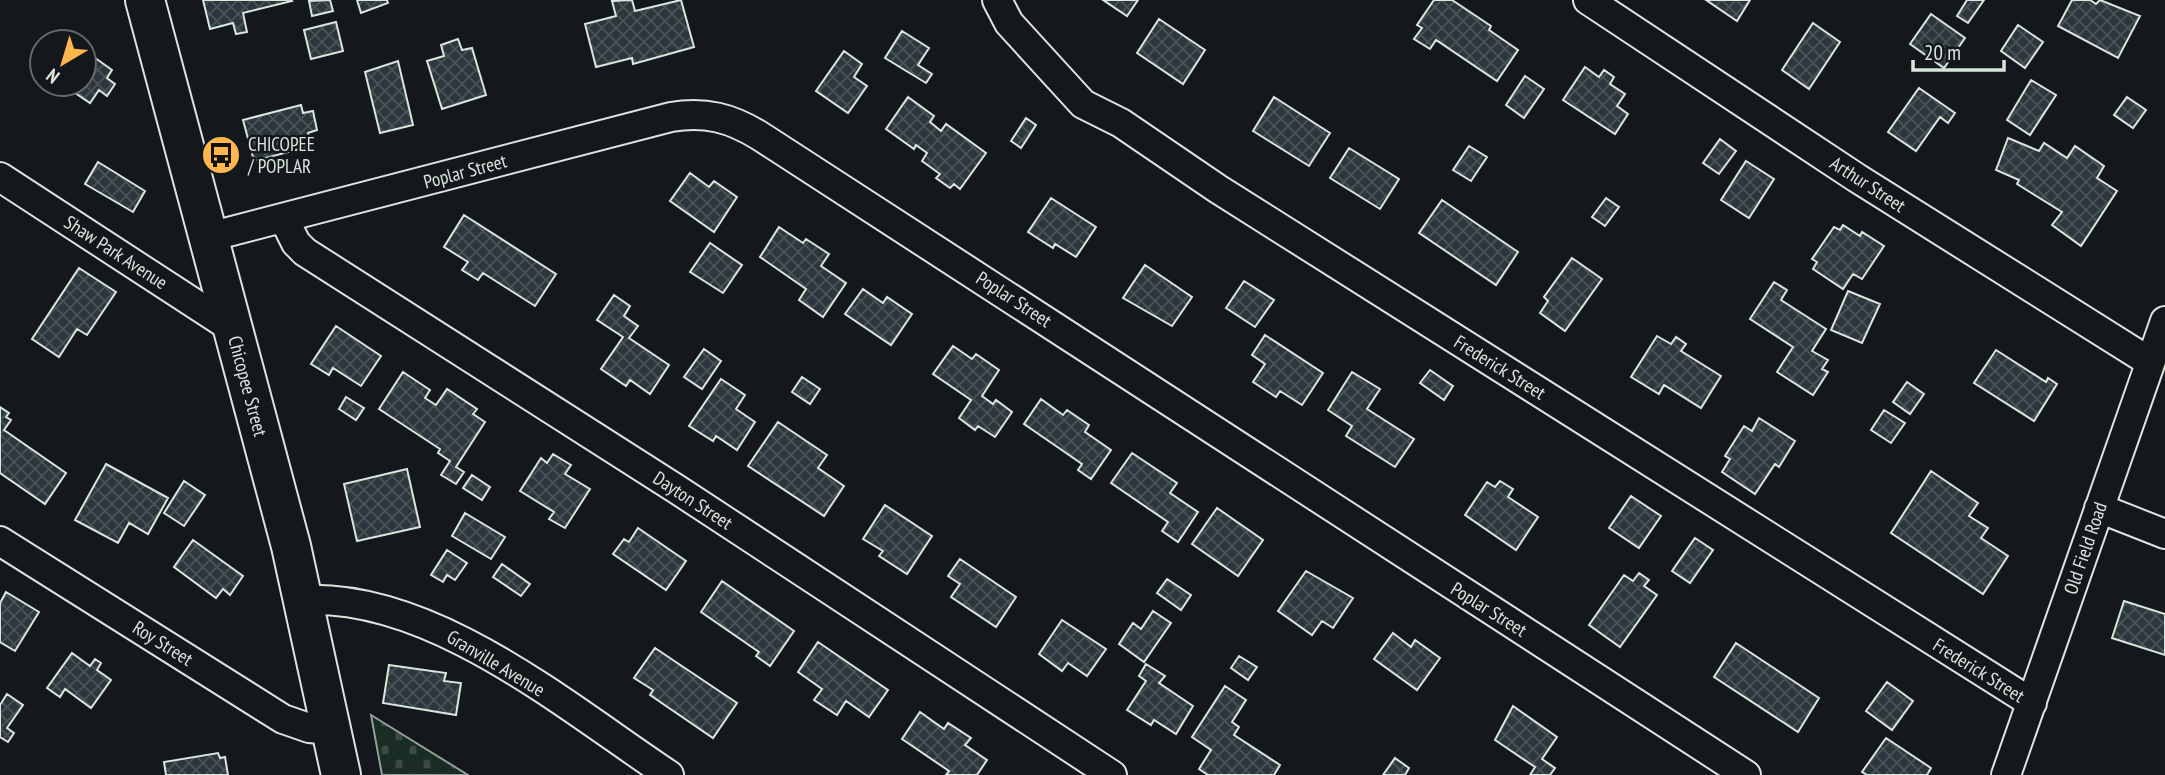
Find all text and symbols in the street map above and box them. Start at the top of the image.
north arrow [28,28,98,98]
scale bar [1913,28,2004,72]
text: 20 m [1924,39,1961,66]
text: N [41,64,64,89]
place label: CHICOPEE / POPLAR [247,132,315,178]
bus stop icon: CHICOPEE / POPLAR [200,134,242,176]
street label: Poplar Street [421,148,510,194]
street label: Arthur Street [1826,151,1911,218]
street label: Shaw Park Avenue [60,210,172,294]
street label: Poplar Street [972,266,1057,333]
street label: Frederick Street [1450,329,1551,405]
street label: Chicopee Street [223,333,273,440]
street label: Dayton Street [649,466,738,535]
street label: Old Field Road [2058,499,2112,597]
street label: Poplar Street [1447,576,1532,642]
street label: Roy Street [129,615,198,671]
street label: Granville Avenue [443,624,550,702]
street label: Frederick Street [1929,632,2030,708]

